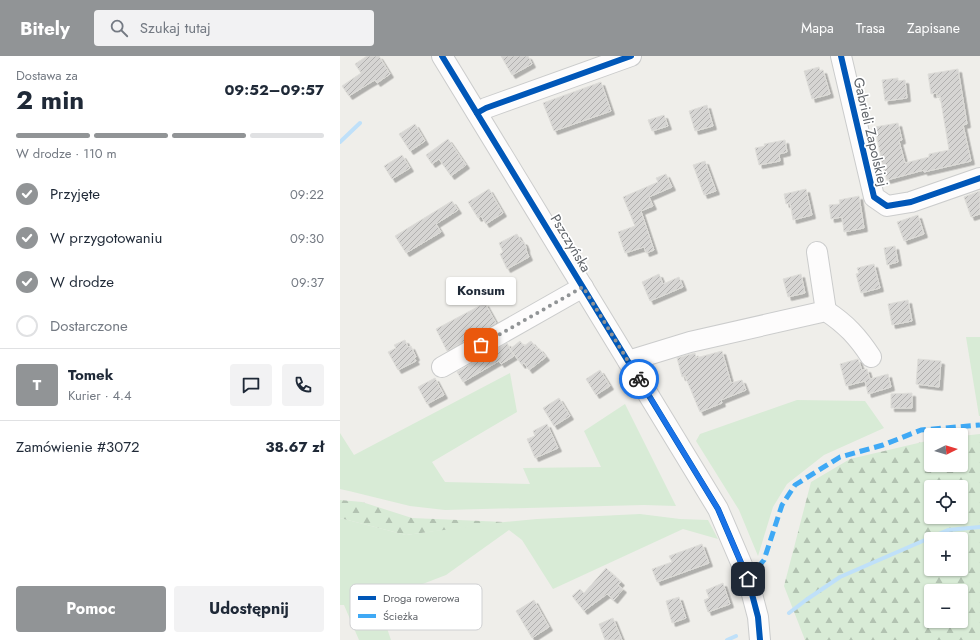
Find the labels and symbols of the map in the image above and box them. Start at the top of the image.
street label: Gabrieli Zapolskiej [849,75,893,189]
street label: Pszczyńska [546,210,596,276]
callout: Konsum [446,277,516,305]
pin [464,328,498,362]
courier [619,359,659,399]
north arrow [924,428,968,472]
pin [731,562,765,596]
legend [350,584,482,630]
text: Droga rowerowa [383,590,460,606]
text: Ścieżka [383,608,418,624]

